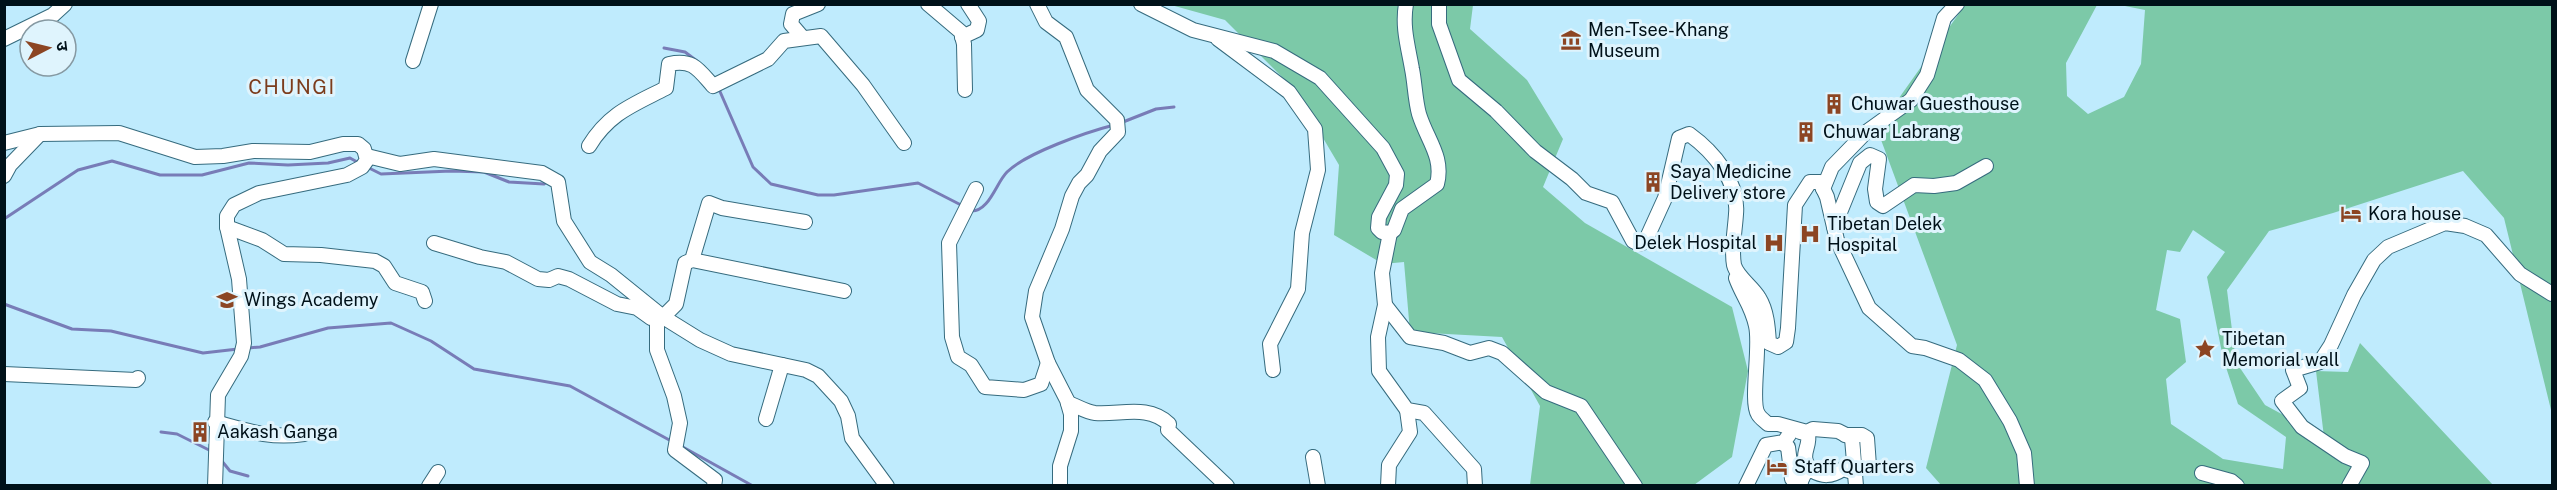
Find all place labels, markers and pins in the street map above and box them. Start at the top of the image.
place label: Men-Tsee-Khang Museum [1588,19,1729,61]
museum icon: Men-Tsee-Khang Museum [1559,28,1583,52]
building icon: Chuwar Guesthouse [1822,92,1846,116]
place label: Chuwar Guesthouse [1851,93,2019,114]
building icon: Chuwar Labrang [1794,120,1818,144]
place label: Chuwar Labrang [1823,121,1960,142]
place label: Saya Medicine Delivery store [1670,161,1792,203]
building icon: Saya Medicine Delivery store [1641,170,1665,194]
hotel icon: Kora house [2339,202,2363,226]
place label: Kora house [2368,203,2461,224]
place label: Tibetan Delek Hospital [1827,213,1942,255]
hospital icon: Tibetan Delek Hospital [1798,222,1822,246]
hospital icon: Delek Hospital [1762,231,1786,255]
place label: Delek Hospital [1634,232,1757,253]
school or university icon: Wings Academy [215,288,239,312]
place label: Wings Academy [244,289,379,310]
place label: Tibetan Memorial wall [2222,328,2339,370]
place icon: Tibetan Memorial wall [2193,337,2217,361]
building icon: Aakash Ganga [188,420,212,444]
place label: Aakash Ganga [217,421,338,442]
hotel icon: Staff Quarters [1765,455,1789,479]
place label: Staff Quarters [1794,456,1914,477]

